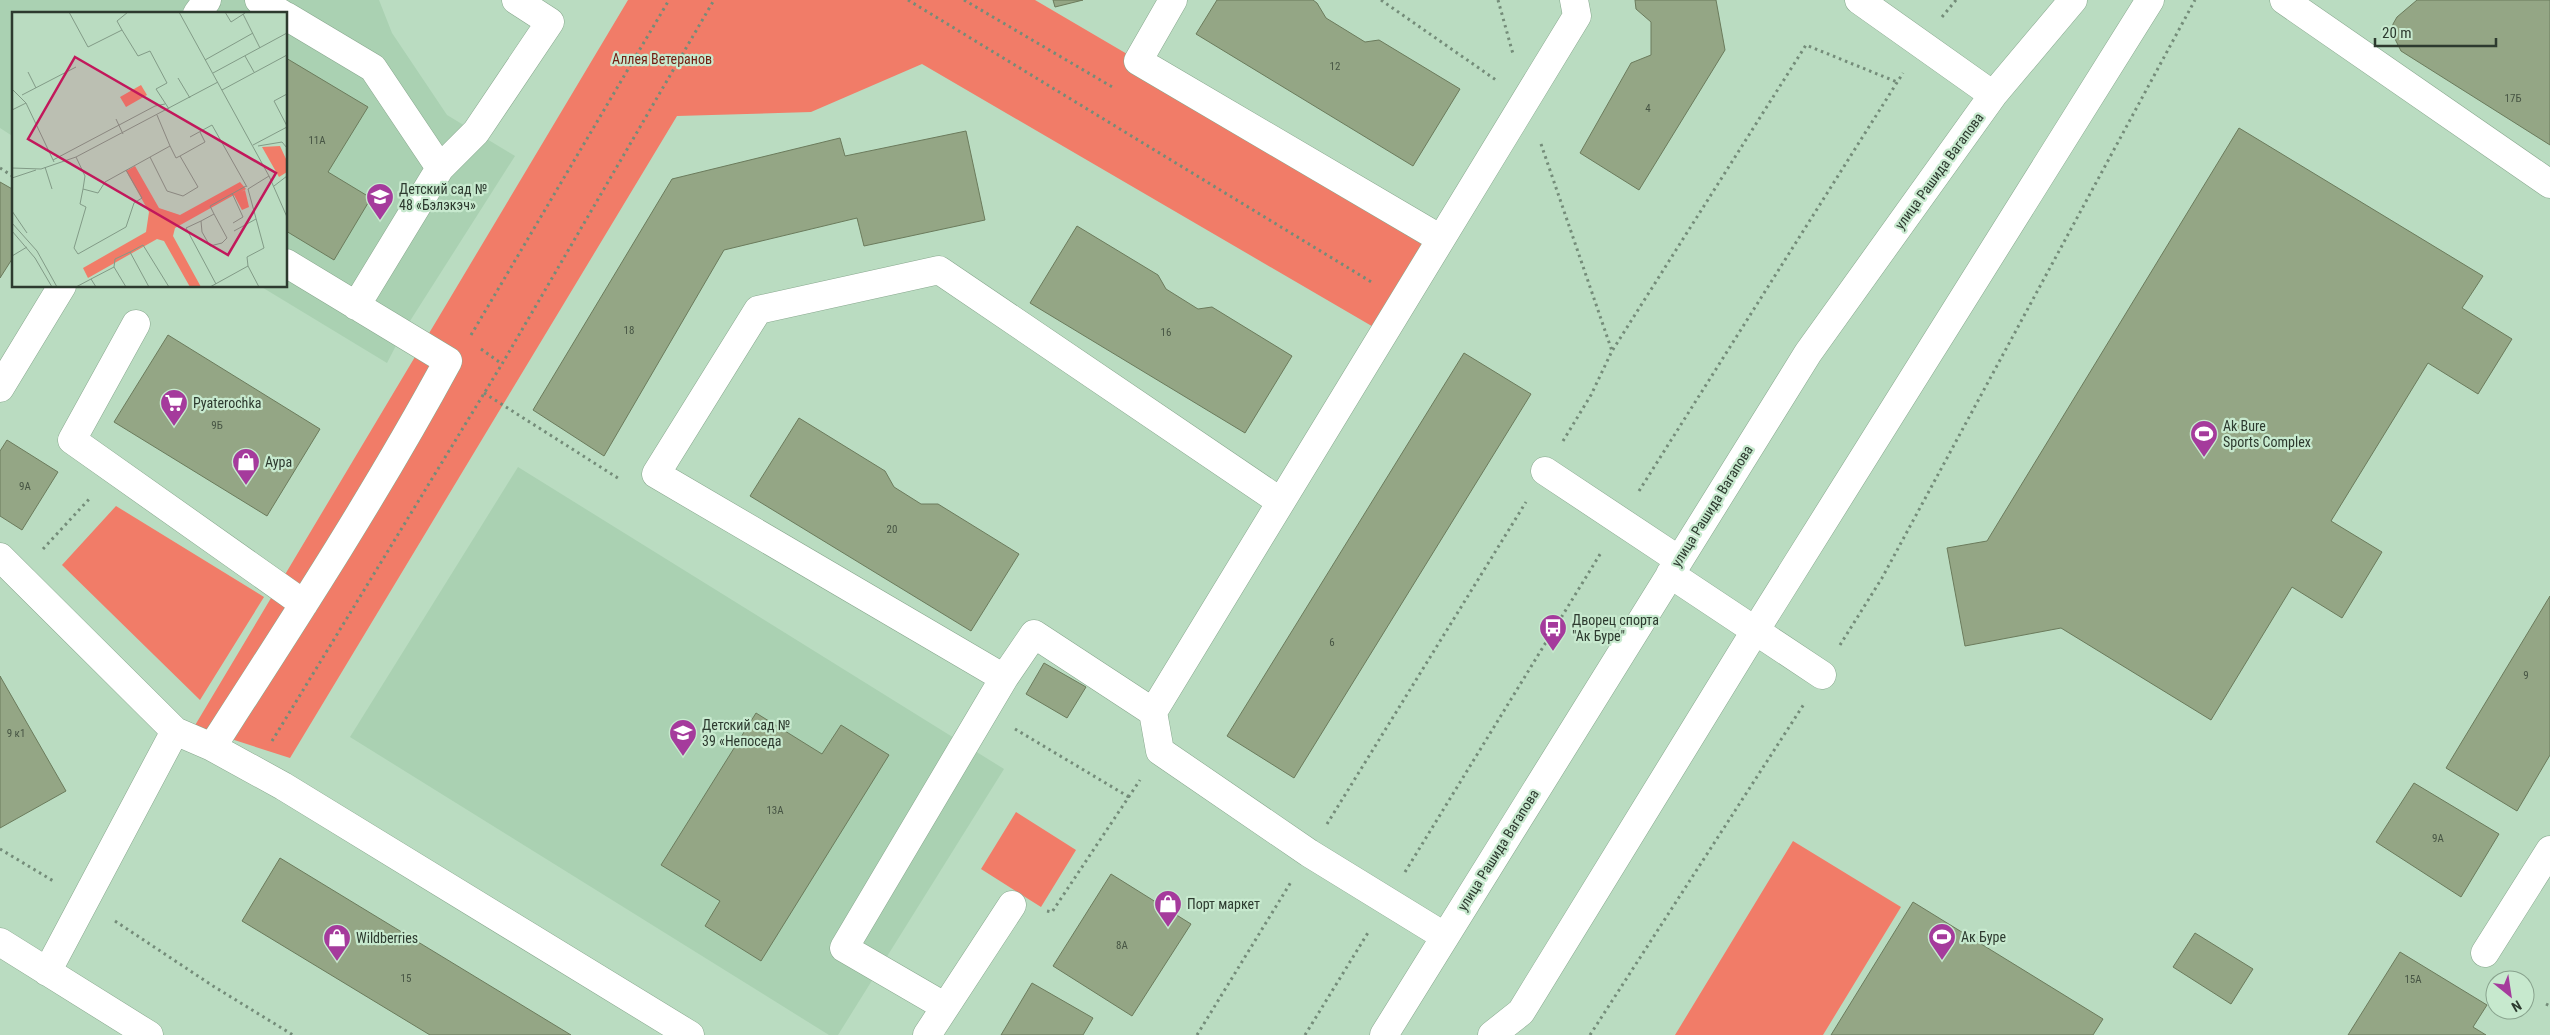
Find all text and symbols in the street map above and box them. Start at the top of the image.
inset map [12,12,288,288]
scale bar [2375,15,2496,47]
text: 20 m [2382,24,2412,42]
park label: Аллея Ветеранов [612,51,712,67]
house number: 12 [1330,60,1340,73]
house number: 17Б [2505,92,2521,105]
house number: 4 [1645,102,1651,115]
street label: улица Рашида Вагапова [1891,110,1987,232]
house number: 11А [308,134,326,147]
place label: Детский сад № 48 «Бэлэкэч» [399,181,487,213]
school or university icon: Детский сад № 48 «Бэлэкэч» [365,182,395,221]
house number: 18 [624,324,634,337]
house number: 16 [1161,326,1171,339]
supermarket icon: Pyaterochka [159,388,189,427]
place label: Pyaterochka [193,395,261,411]
place label: Ak Bure Sports Complex [2223,418,2311,450]
house number: 9Б [211,419,223,432]
sports icon: Ak Bure Sports Complex [2189,419,2219,458]
street label: улица Рашида Вагапова [1668,442,1756,570]
shop icon: Аура [231,447,261,486]
place label: Аура [265,454,292,470]
house number: 9А [19,480,32,493]
house number: 20 [887,523,897,536]
place label: Дворец спорта "Ак Буре" [1572,612,1659,644]
bus stop icon: Дворец спорта "Ак Буре" [1538,613,1568,652]
house number: 6 [1329,636,1335,649]
house number: 9 [2523,669,2529,682]
place label: Детский сад № 39 «Непоседа [702,717,790,749]
school or university icon: Детский сад № 39 «Непоседа [668,718,698,757]
house number: 9 к1 [7,727,25,740]
street label: улица Рашида Вагапова [1454,786,1542,914]
house number: 13А [766,804,784,817]
house number: 9А [2432,832,2445,845]
shop icon: Порт маркет [1153,889,1183,928]
place label: Порт маркет [1187,896,1260,912]
sports icon: Ак Буре [1927,922,1957,961]
shop icon: Wildberries [322,923,352,962]
place label: Ак Буре [1961,929,2006,945]
place label: Wildberries [356,930,418,946]
house number: 8А [1116,939,1129,952]
north arrow [2485,970,2535,1020]
house number: 15 [401,972,411,985]
house number: 15А [2404,973,2422,986]
text: N [2509,997,2524,1015]

